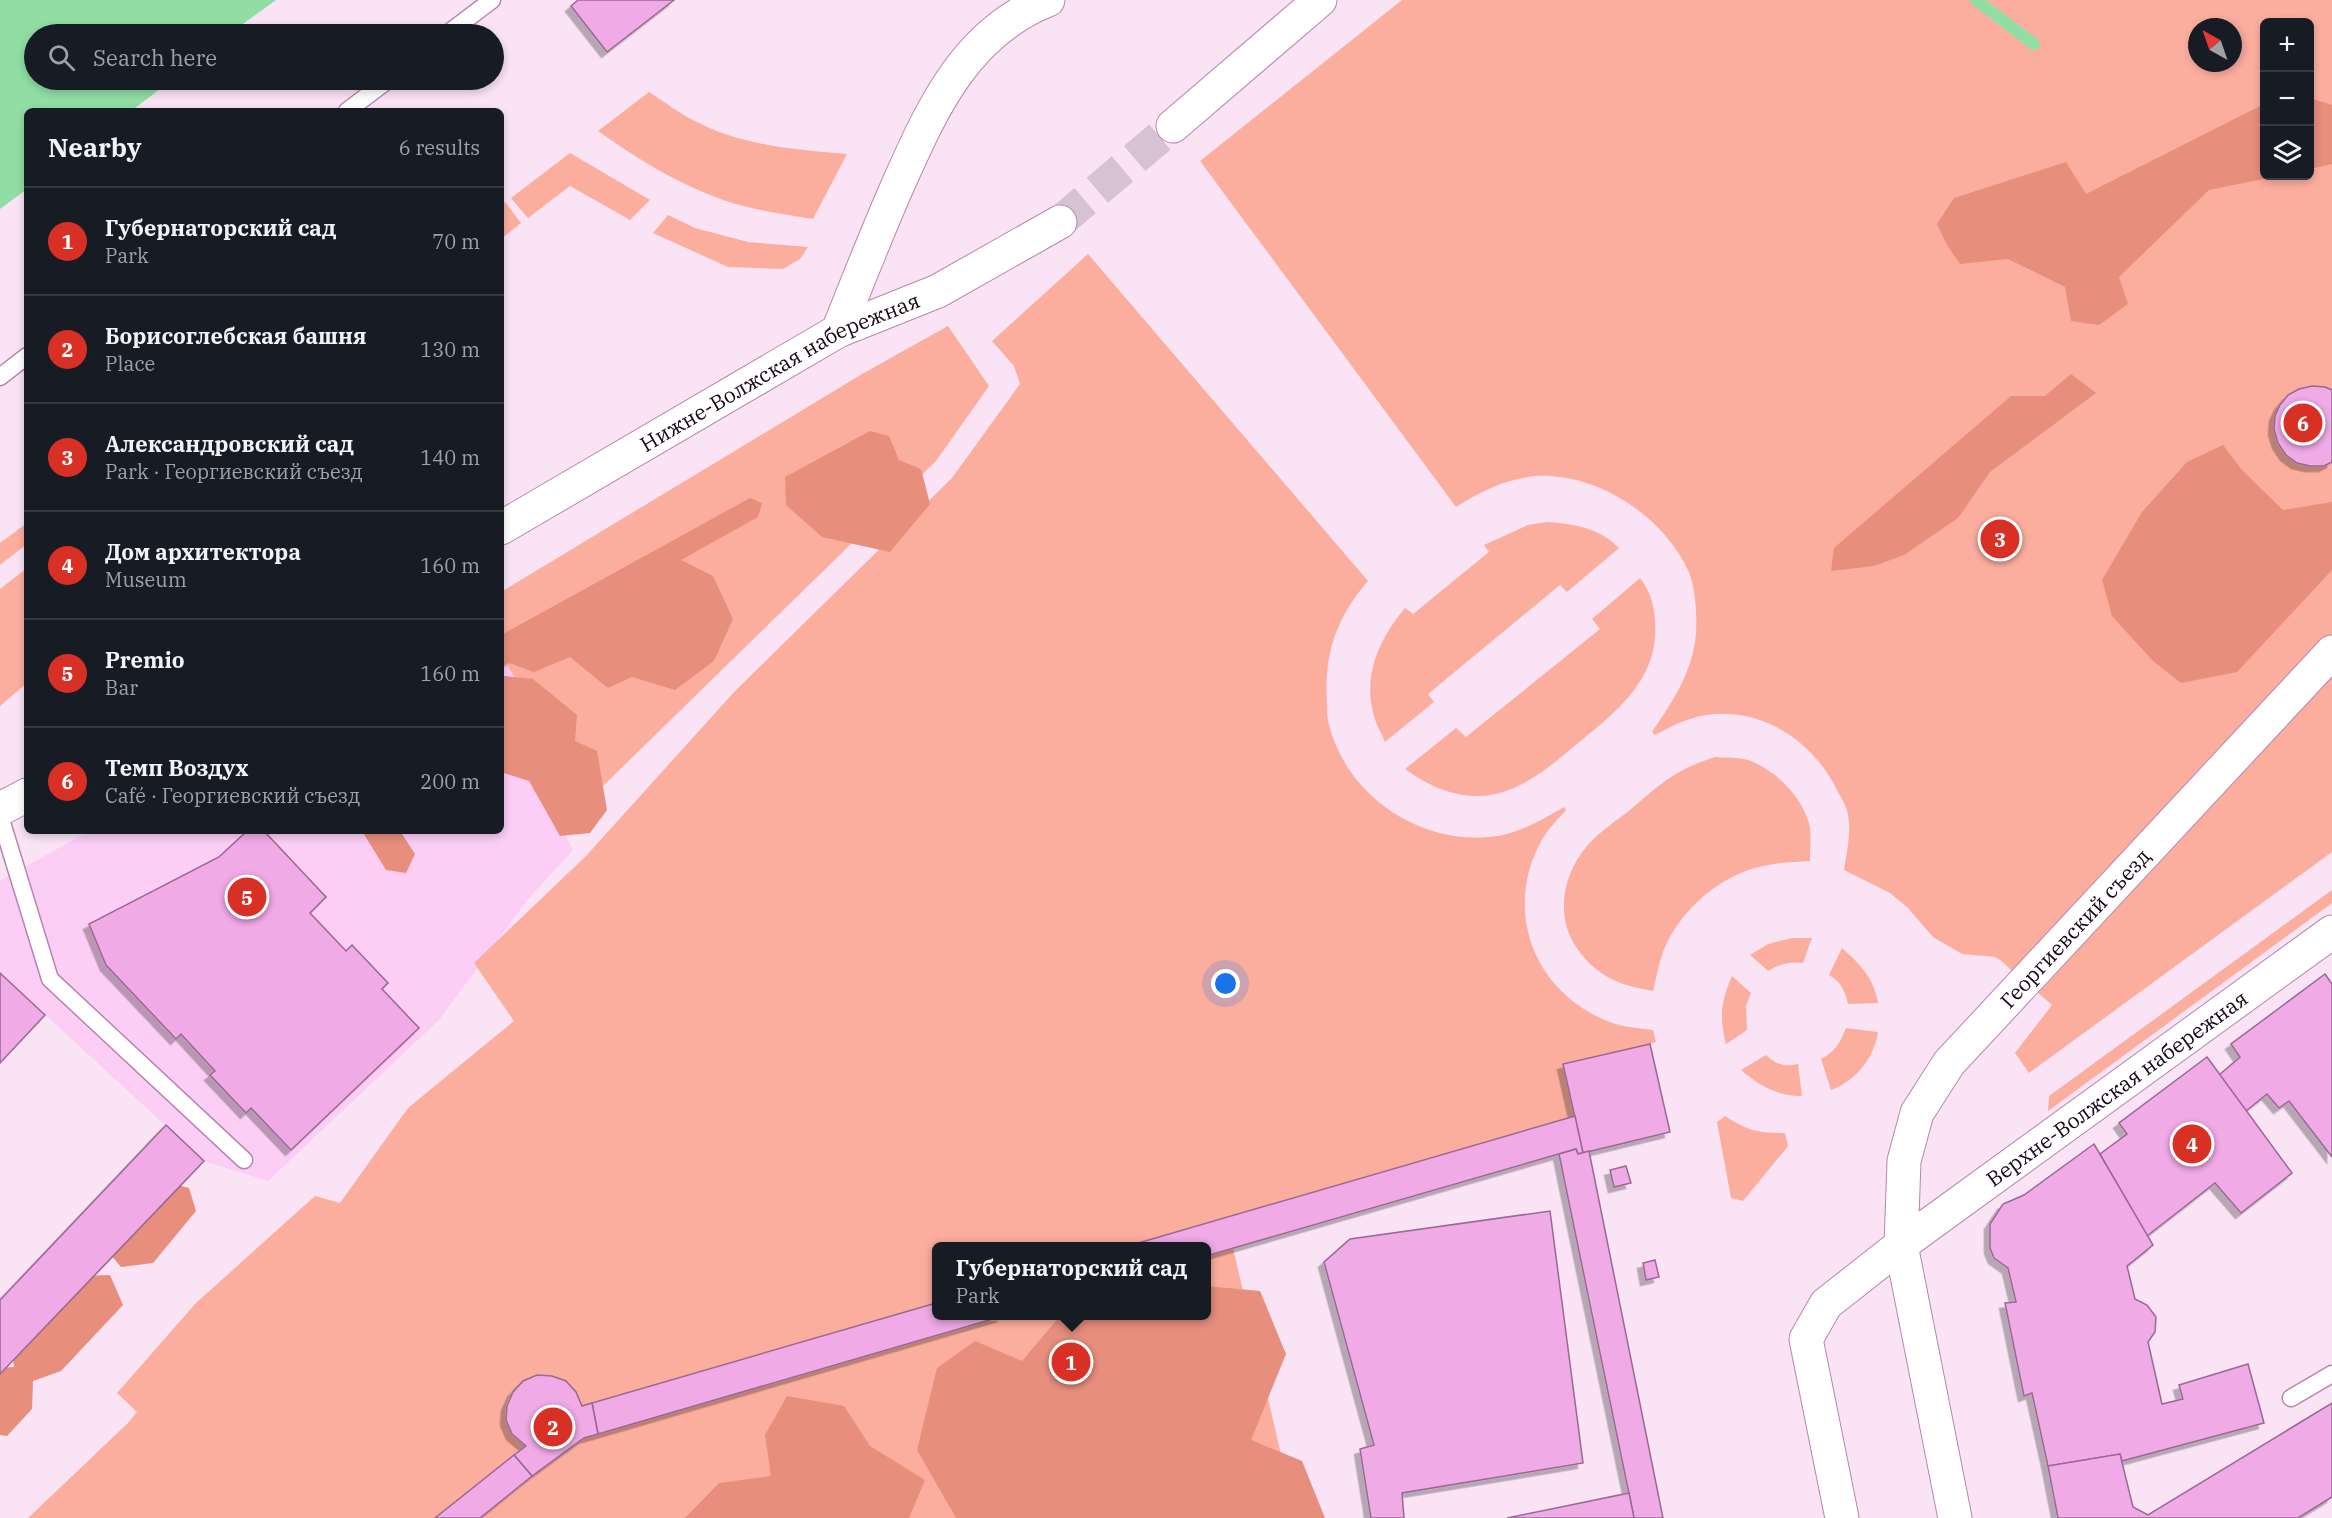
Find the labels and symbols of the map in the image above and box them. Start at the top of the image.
north arrow [2188,18,2242,72]
street label: Нижне-Волжская набережная [635,286,924,458]
pin: 6 [2284,400,2322,446]
pin: 3 [1980,516,2020,562]
street label: Георгиевский съезд [1994,842,2156,1014]
pin: 5 [228,874,266,920]
your location [1211,969,1240,998]
street label: Верхне-Волжская набережная [1980,984,2253,1193]
pin: 4 [2172,1122,2212,1166]
pin: 1 [1052,1340,1090,1384]
pin: 2 [534,1404,572,1450]

